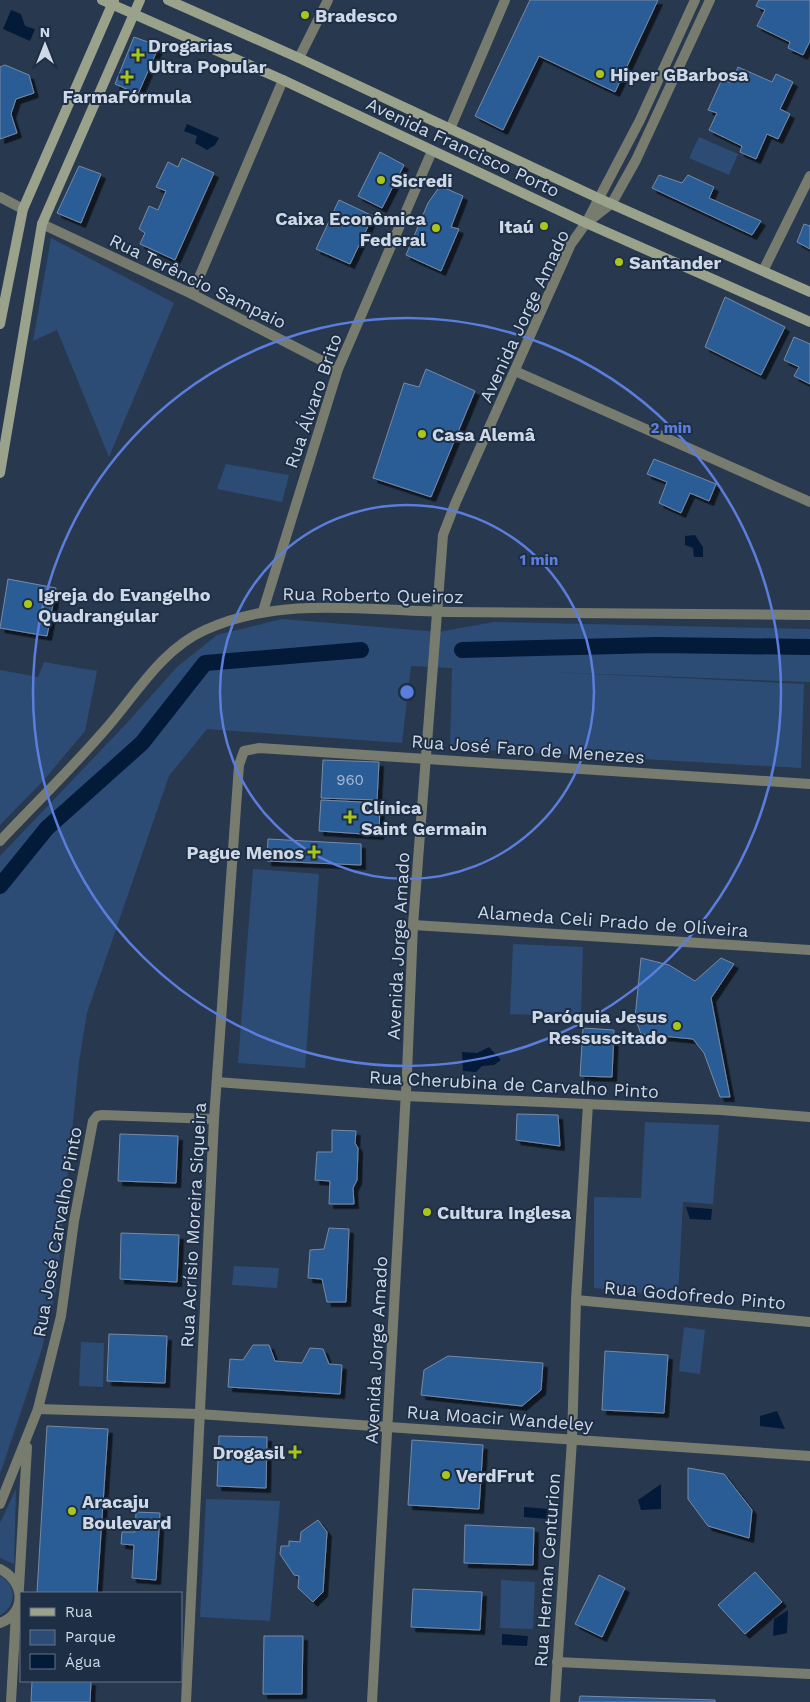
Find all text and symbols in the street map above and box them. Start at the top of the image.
place label: Bradesco [315,5,398,26]
marker: Bradesco [299,9,311,21]
north arrow [20,20,70,70]
text: N [40,24,50,40]
place label: Drogarias Ultra Popular [148,35,267,77]
marker: Drogarias Ultra Popular [132,49,144,61]
place label: Hiper GBarbosa [610,64,749,85]
marker: Hiper GBarbosa [594,68,606,80]
marker: FarmaFórmula [121,71,133,83]
place label: FarmaFórmula [63,86,192,107]
street label: Avenida Francisco Porto [363,93,563,201]
place label: Sicredi [391,170,453,191]
marker: Sicredi [375,174,387,186]
place label: Caixa Econômica Federal [275,208,427,250]
place label: Itaú [499,216,534,237]
marker: Itaú [538,220,550,232]
marker: Caixa Econômica Federal [430,222,442,234]
street label: Avenida Jorge Amado [475,226,573,406]
street label: Rua Terêncio Sampaio [106,229,290,333]
place label: Santander [629,252,721,273]
marker: Santander [613,256,625,268]
street label: Rua Álvaro Brito [280,331,346,471]
text: 2 min [650,419,692,437]
place label: Casa Alemâ [432,424,536,445]
marker: Casa Alemâ [416,428,428,440]
text: 1 min [520,551,558,569]
street label: Rua Roberto Queiroz [282,583,464,607]
place label: Igreja do Evangelho Quadrangular [38,584,211,626]
marker: Igreja do Evangelho Quadrangular [22,598,34,610]
centre of rings [398,683,416,701]
street label: Rua José Faro de Menezes [411,730,645,768]
house number: 960 [336,771,364,789]
place label: Clínica Saint Germain [361,797,487,839]
marker: Clínica Saint Germain [343,810,357,824]
place label: Pague Menos [186,842,304,863]
marker: Pague Menos [308,846,320,858]
street label: Avenida Jorge Amado [383,852,413,1040]
street label: Alameda Celi Prado de Oliveira [477,901,749,941]
place label: Paróquia Jesus Ressuscitado [532,1006,667,1048]
marker: Paróquia Jesus Ressuscitado [671,1020,683,1032]
street label: Rua Cherubina de Carvalho Pinto [369,1066,659,1102]
street label: Rua Acrísio Moreira Siqueira [176,1102,210,1348]
street label: Rua José Carvalho Pinto [28,1125,86,1339]
place label: Cultura Inglesa [437,1202,572,1223]
marker: Cultura Inglesa [421,1206,433,1218]
street label: Avenida Jorge Amado [361,1256,391,1444]
street label: Rua Godofredo Pinto [603,1277,787,1313]
street label: Rua Moacir Wandeley [406,1401,595,1435]
place label: Drogasil [213,1442,285,1463]
marker: Drogasil [289,1446,301,1458]
place label: VerdFrut [456,1465,534,1486]
marker: VerdFrut [440,1469,452,1481]
street label: Rua Hernan Centurion [530,1472,564,1668]
place label: Aracaju Boulevard [82,1491,172,1533]
marker: Aracaju Boulevard [66,1505,78,1517]
legend [20,1592,182,1682]
text: Rua [65,1603,93,1621]
text: Parque [65,1628,116,1646]
text: Água [65,1653,101,1671]

